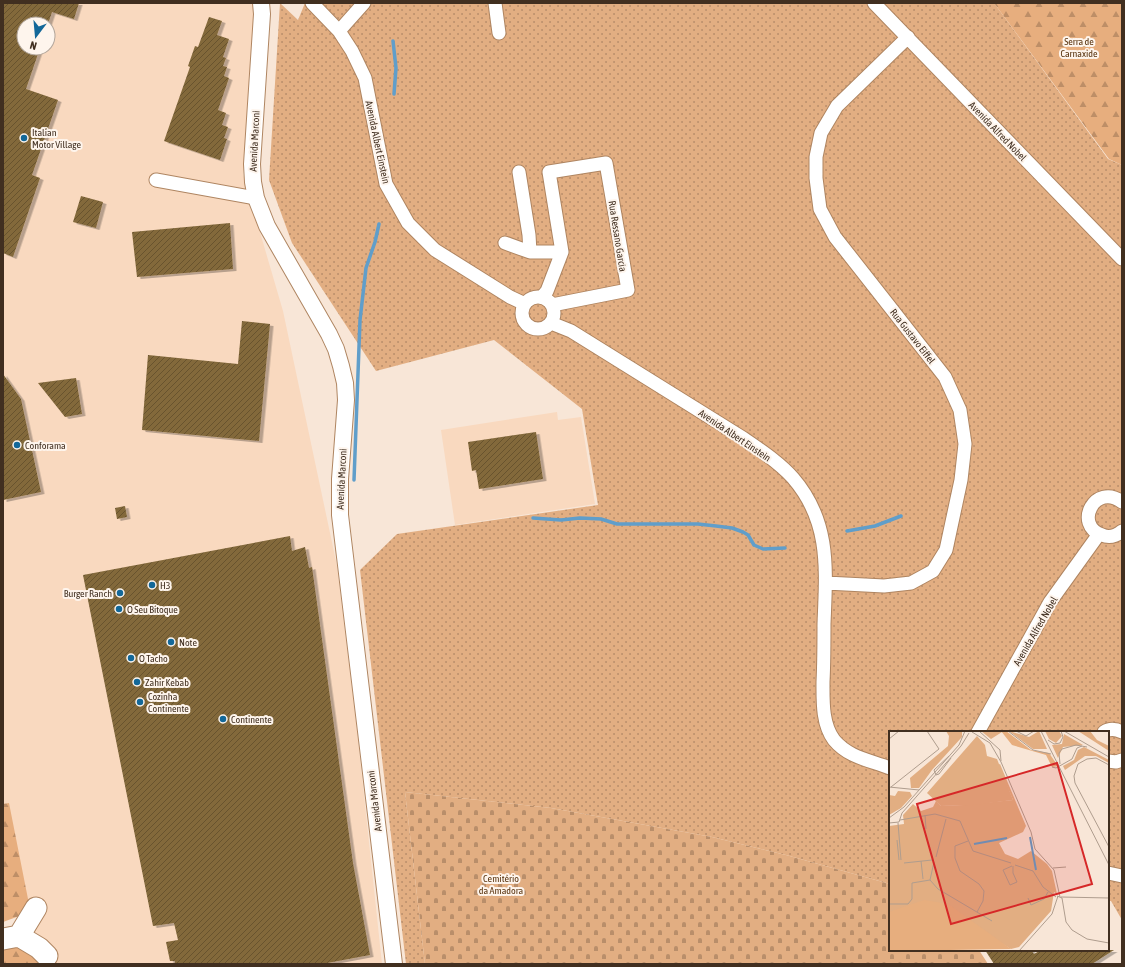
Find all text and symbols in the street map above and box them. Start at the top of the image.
north arrow [16,16,56,56]
park label: Serra de Carnaxide [1060,36,1098,59]
text: N [28,39,38,52]
street label: Avenida Albert Einstein [363,100,392,185]
street label: Avenida Alfred Nobel [967,100,1029,163]
street label: Avenida Marconi [247,110,262,172]
place label: Italian Motor Village [32,127,81,150]
marker: Italian Motor Village [19,133,29,143]
street label: Rua Ressano Garcia [606,200,629,273]
street label: Rua Gustavo Eiffel [888,307,938,366]
street label: Avenida Albert Einstein [697,407,773,464]
marker: Conforama [12,440,22,450]
place label: Conforama [25,440,66,451]
street label: Avenida Marconi [334,448,349,510]
marker: H3 [147,580,157,590]
place label: H3 [160,580,171,591]
place label: Burger Ranch [64,588,112,599]
marker: Burger Ranch [115,588,125,598]
street label: Avenida Alfred Nobel [1011,595,1060,668]
marker: O Seu Bitoque [114,604,124,614]
place label: O Seu Bitoque [127,604,178,615]
marker: Note [166,637,176,647]
place label: Note [179,637,197,648]
marker: O Tacho [126,653,136,663]
place label: O Tacho [139,653,168,664]
marker: Zahir Kebab [132,677,142,687]
place label: Zahir Kebab [145,677,189,688]
place label: Cozinha Continente [148,691,189,714]
marker: Cozinha Continente [135,697,145,707]
marker: Continente [218,714,228,724]
place label: Continente [231,714,272,725]
inset map [889,731,1109,951]
street label: Avenida Marconi [365,770,384,832]
park label: Cemitério da Amadora [479,873,524,896]

